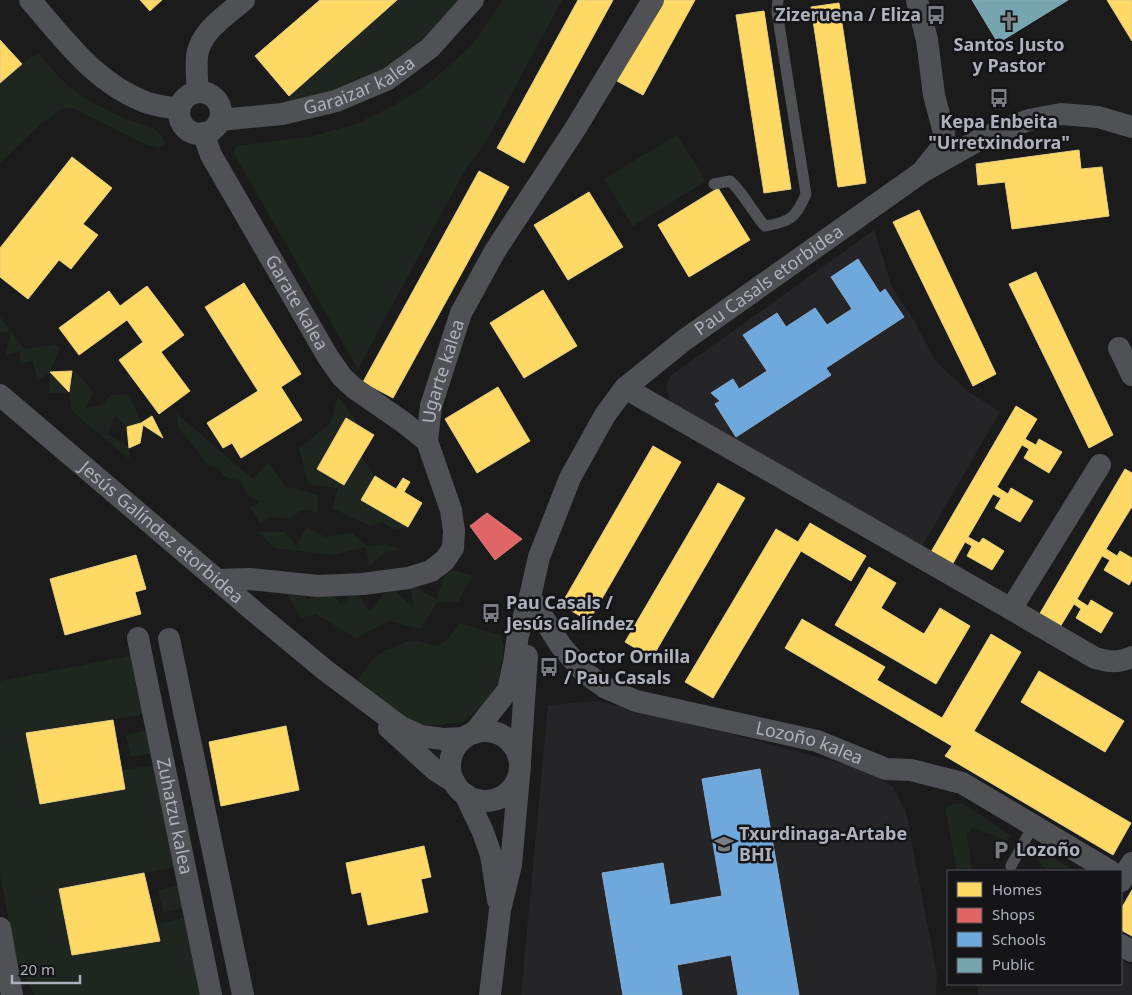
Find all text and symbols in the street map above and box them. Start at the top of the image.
place label: Zizeruena / Eliza [775,2,921,26]
bus stop icon: Zizeruena / Eliza [925,4,947,26]
church icon: Santos Justo y Pastor [998,10,1020,32]
place label: Santos Justo y Pastor [954,32,1064,77]
street label: Garaizar kalea [301,50,419,119]
bus stop icon: Kepa Enbeita "Urretxindorra" [988,87,1010,109]
place label: Kepa Enbeita "Urretxindorra" [928,109,1070,154]
street label: Pau Casals etorbidea [689,219,848,340]
street label: Garate kalea [260,250,334,354]
street label: Ugarte kalea [416,316,469,425]
street label: Jesús Galíndez etorbidea [74,454,249,608]
place label: Pau Casals / Jesús Galíndez [504,590,634,635]
bus stop icon: Pau Casals / Jesús Galíndez [480,602,502,624]
place label: Doctor Ornilla / Pau Casals [564,644,690,689]
bus stop icon: Doctor Ornilla / Pau Casals [538,656,560,678]
street label: Lozoño kalea [754,715,867,769]
street label: Zuhatzu kalea [152,756,199,876]
place label: Txurdinaga-Artabe BHI [739,821,907,866]
school or university icon: Txurdinaga-Artabe BHI [713,833,735,855]
place label: Lozoño [1016,837,1080,861]
parking icon: Lozoño [990,839,1012,861]
legend [947,870,1122,985]
text: Homes [992,879,1042,899]
text: Shops [992,904,1035,924]
text: Schools [992,929,1046,949]
scale bar [12,952,80,984]
text: Public [992,954,1035,974]
text: 20 m [20,959,55,979]

